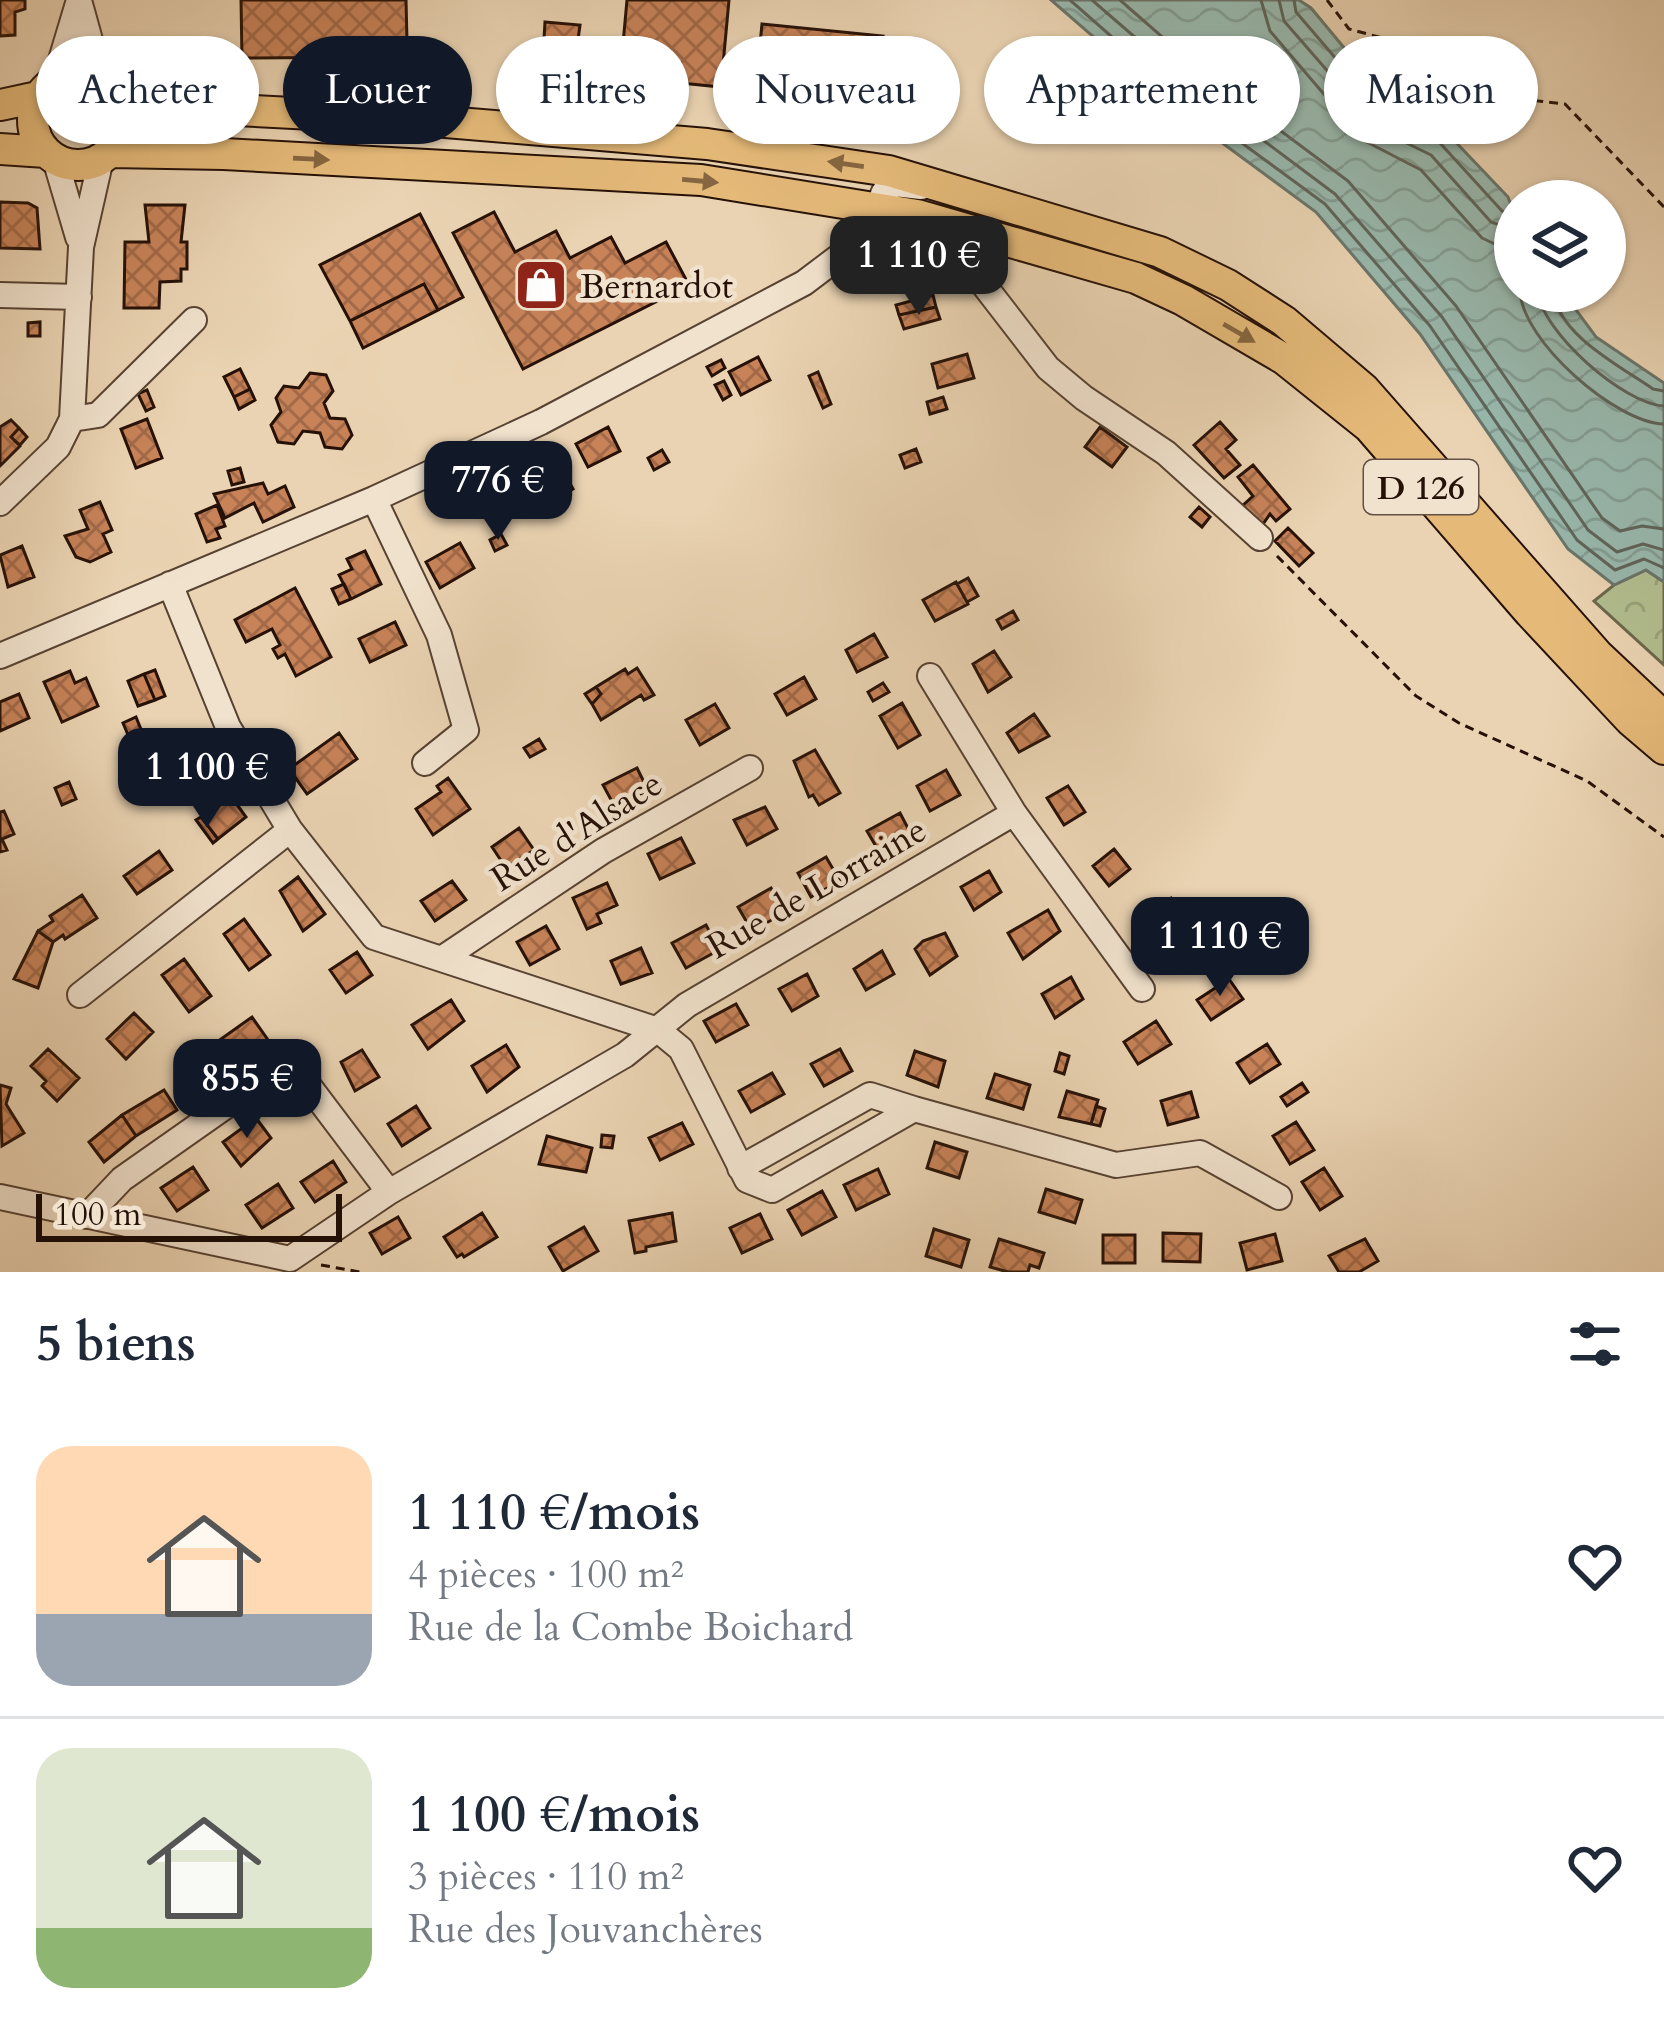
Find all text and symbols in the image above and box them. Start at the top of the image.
chip: Acheter [36,36,259,144]
chip: Louer [283,36,472,144]
chip: Filtres [496,36,689,144]
chip: Nouveau [713,36,960,144]
chip: Appartement [984,36,1300,144]
chip: Maison [1324,36,1538,144]
one-way arrow [293,149,330,168]
one-way arrow [826,155,864,173]
one-way arrow [682,172,720,191]
map controls [1494,180,1626,312]
button: layers [1494,180,1626,312]
pin: 1 110 € [808,216,1030,318]
text: 1 110 € [857,228,981,281]
shop icon: Bernardot [513,257,569,313]
place label: Bernardot [580,262,733,311]
one-way arrow [1222,322,1256,343]
pin: 776 € [414,441,582,543]
text: 776 € [451,453,545,506]
road number: D 126 [1364,460,1478,514]
pin: 1 100 € [96,728,318,830]
text: 1 100 € [145,740,269,793]
street label: Rue d'Alsace [482,759,672,903]
street label: Rue de Lorraine [698,806,935,971]
pin: 1 110 € [1109,897,1331,999]
text: 1 110 € [1158,909,1282,962]
pin: 855 € [163,1039,331,1141]
text: 855 € [200,1051,294,1104]
scale bar [36,1188,342,1241]
text: 100 m [54,1192,141,1237]
text: 5 biens [36,1309,196,1379]
icon: filters [1562,1311,1628,1377]
text: 1 110 €/mois [408,1478,700,1548]
icon: home [132,1494,276,1638]
icon: heart [1562,1533,1628,1599]
text: 4 pièces · 100 m² [408,1548,684,1601]
text: Rue de la Combe Boichard [408,1601,853,1654]
text: 1 100 €/mois [408,1780,700,1850]
icon: home [132,1796,276,1940]
icon: heart [1562,1835,1628,1901]
text: 3 pièces · 110 m² [408,1850,684,1903]
text: Rue des Jouvanchères [408,1903,763,1956]

